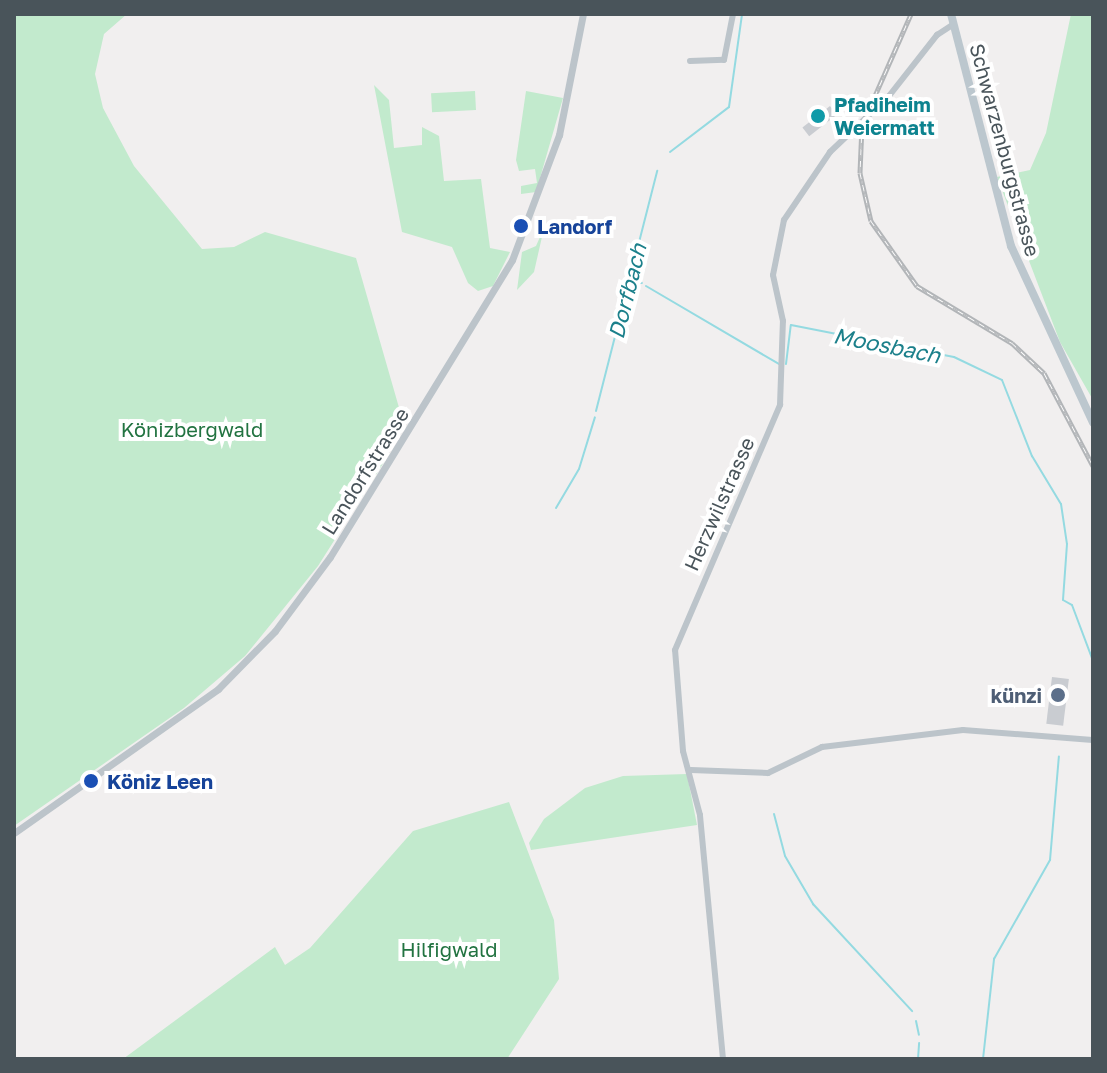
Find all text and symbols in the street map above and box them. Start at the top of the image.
street label: Schwarzenburgstrasse [965,41,1045,259]
place label: Pfadiheim Weiermatt [834,92,935,139]
marker: Pfadiheim Weiermatt [809,107,827,125]
place label: Landorf [537,214,612,238]
marker: Landorf [512,217,530,235]
water label: Dorfbach [602,241,652,341]
water label: Moosbach [831,322,943,368]
street label: Landorfstrasse [316,403,414,539]
park label: Könizbergwald [121,417,263,441]
street label: Herzwilstrasse [679,434,759,574]
place label: künzi [991,683,1042,707]
marker: künzi [1049,686,1067,704]
place label: Köniz Leen [107,769,213,793]
marker: Köniz Leen [82,772,100,790]
park label: Hilfigwald [400,937,498,961]

